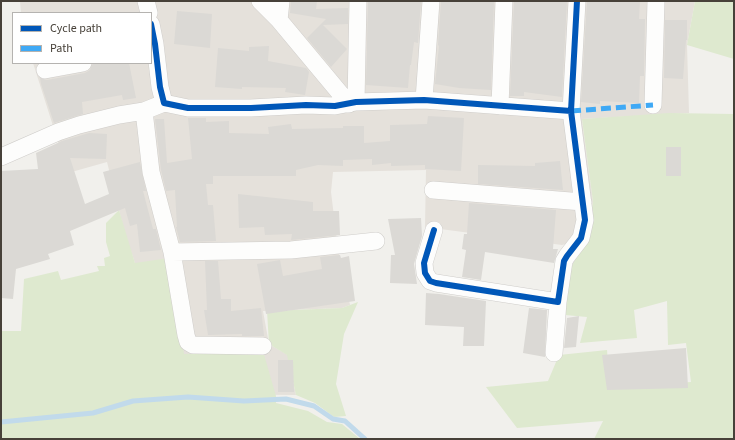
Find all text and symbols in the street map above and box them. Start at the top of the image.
legend [12,12,152,64]
text: Cycle path [50,20,102,37]
text: Path [50,40,73,57]

